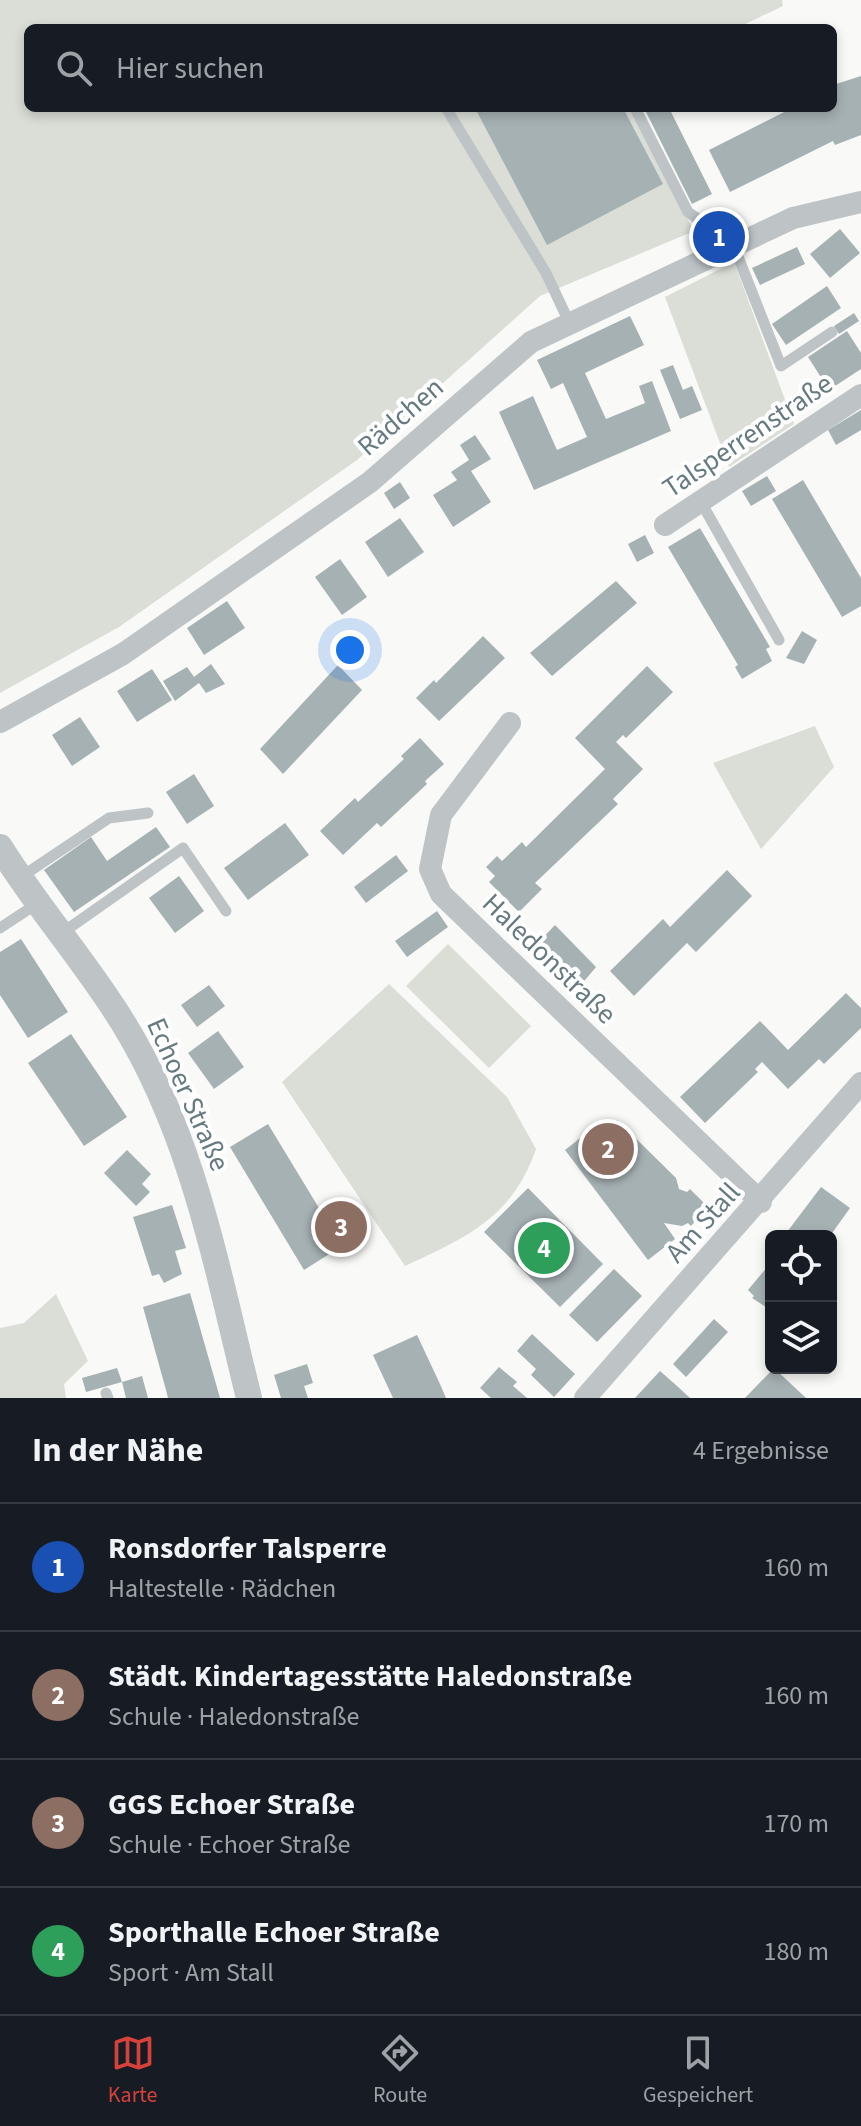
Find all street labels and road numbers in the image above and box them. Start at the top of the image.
street label: Talsperrenstraße [654,364,841,508]
street label: Rädchen [349,368,453,466]
street label: Haledonstraße [473,884,626,1033]
street label: Echoer Straße [137,1011,240,1177]
street label: Am Stall [656,1174,750,1272]

